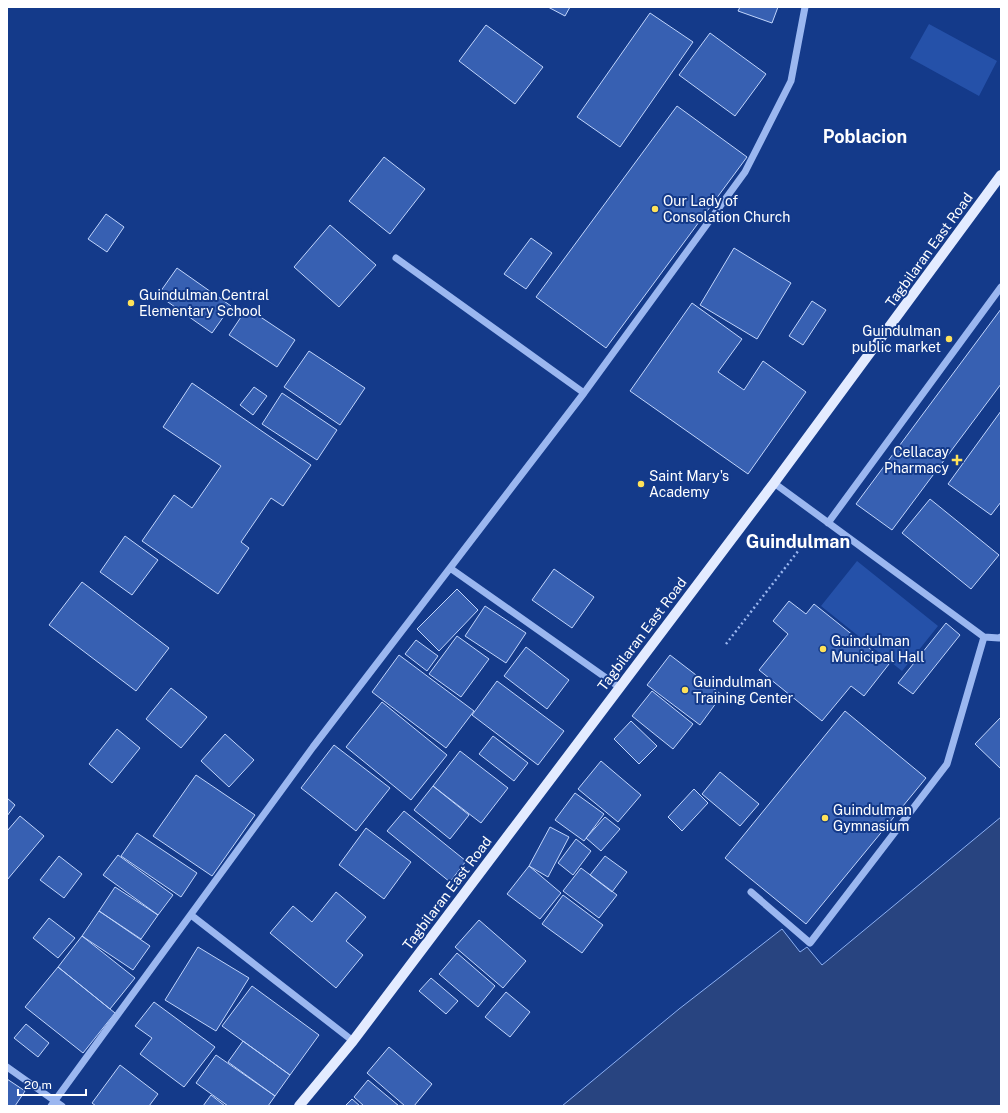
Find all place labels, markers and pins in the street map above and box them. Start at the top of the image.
place label: Our Lady of Consolation Church [663,193,790,225]
marker: Our Lady of Consolation Church [650,204,660,214]
place label: Guindulman Central Elementary School [139,287,269,319]
marker: Guindulman Central Elementary School [126,298,136,308]
place label: Guindulman public market [852,323,941,355]
marker: Guindulman public market [944,334,954,344]
place label: Cellacay Pharmacy [884,444,950,476]
marker: Cellacay Pharmacy [952,455,962,465]
place label: Saint Mary's Academy [649,468,729,500]
marker: Saint Mary's Academy [636,479,646,489]
place label: Guindulman Municipal Hall [831,633,925,665]
marker: Guindulman Municipal Hall [818,644,828,654]
place label: Guindulman Training Center [693,674,793,706]
marker: Guindulman Training Center [680,685,690,695]
place label: Guindulman Gymnasium [833,802,912,834]
marker: Guindulman Gymnasium [820,813,830,823]

